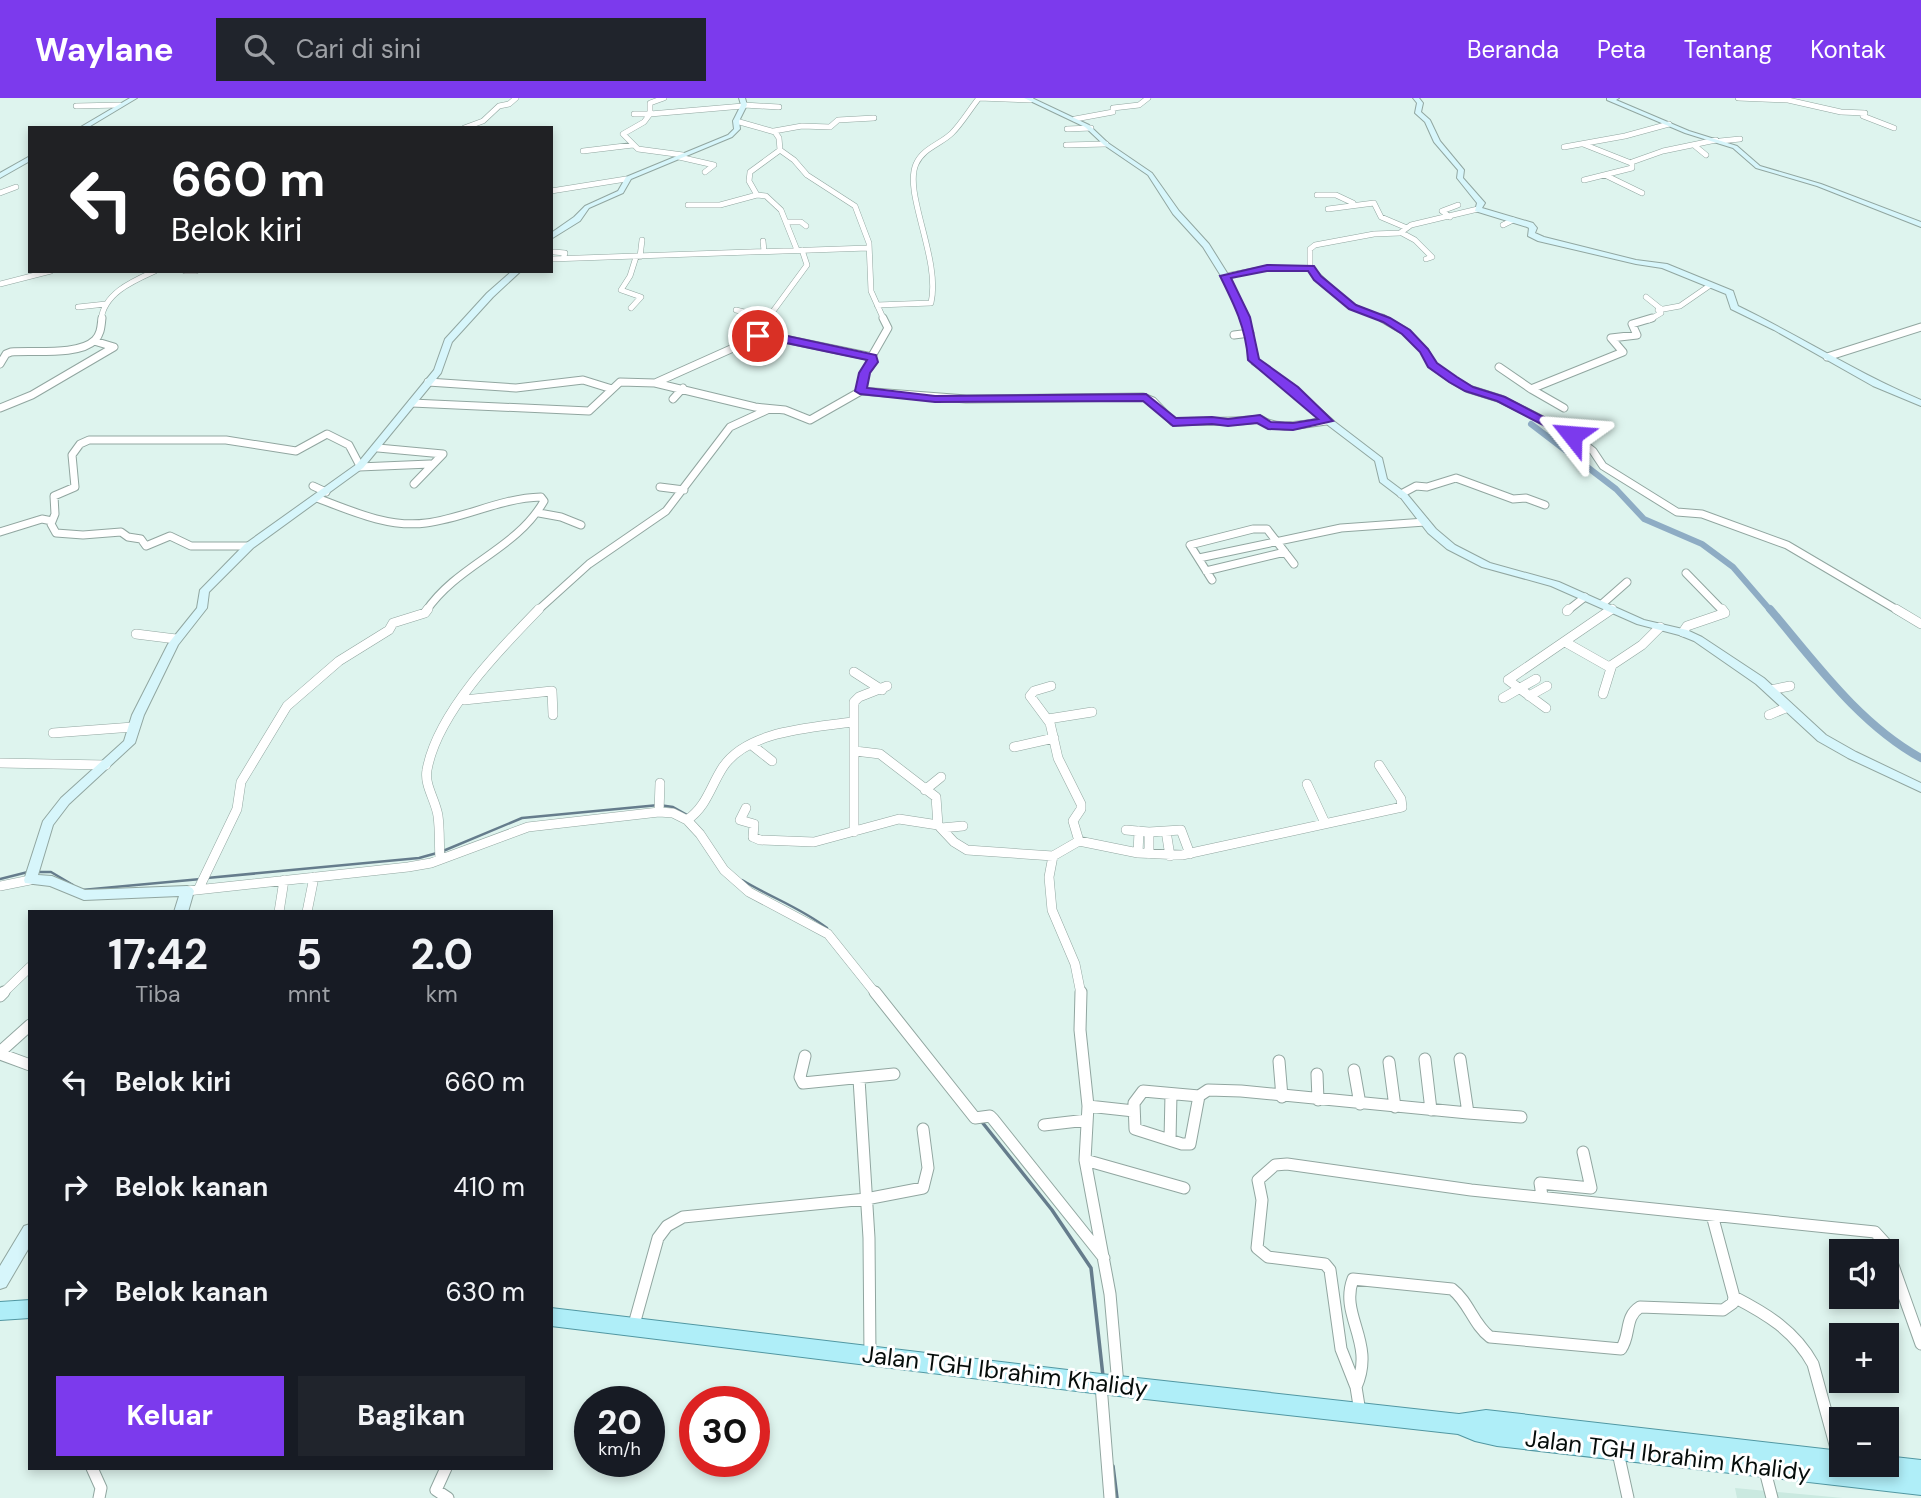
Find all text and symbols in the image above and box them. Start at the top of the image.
search box [216,18,706,81]
text: Waylane [35,28,174,71]
icon: search [240,30,278,68]
text: Cari di sini [296,32,421,66]
text: Beranda [1467,34,1559,65]
text: Peta [1597,34,1646,65]
text: Tentang [1684,34,1772,65]
text: Kontak [1810,34,1886,65]
text: 660 m [171,147,325,211]
icon: left [56,154,147,245]
text: Belok kiri [171,209,303,251]
pin [728,306,788,366]
icon: arrive [739,317,777,355]
position arrow [1535,398,1609,472]
text: 17:42 [108,927,208,982]
text: 5 [296,927,322,982]
text: 2.0 [410,927,473,982]
text: Tiba [135,979,181,1009]
text: mnt [288,979,331,1009]
text: km [426,979,458,1009]
icon: left [56,1063,94,1101]
text: Belok kiri [115,1065,231,1099]
text: 660 m [444,1065,525,1099]
icon: right [56,1168,94,1206]
text: Belok kanan [115,1170,268,1204]
text: 410 m [453,1170,525,1204]
map controls [1829,1239,1899,1477]
button: sound [1829,1239,1899,1309]
icon: right [56,1273,94,1311]
text: Belok kanan [115,1275,268,1309]
text: 630 m [445,1275,525,1309]
button: + [1829,1323,1899,1393]
street label: Jalan TGH Ibrahim Khalidy [860,1338,1150,1404]
button: Keluar [56,1376,284,1456]
button: Bagikan [298,1376,525,1456]
speed limit sign: 30 [679,1386,770,1477]
text: 20 [597,1399,642,1445]
button: − [1829,1407,1899,1477]
street label: Jalan TGH Ibrahim Khalidy [1523,1422,1813,1488]
text: km/h [598,1437,641,1461]

